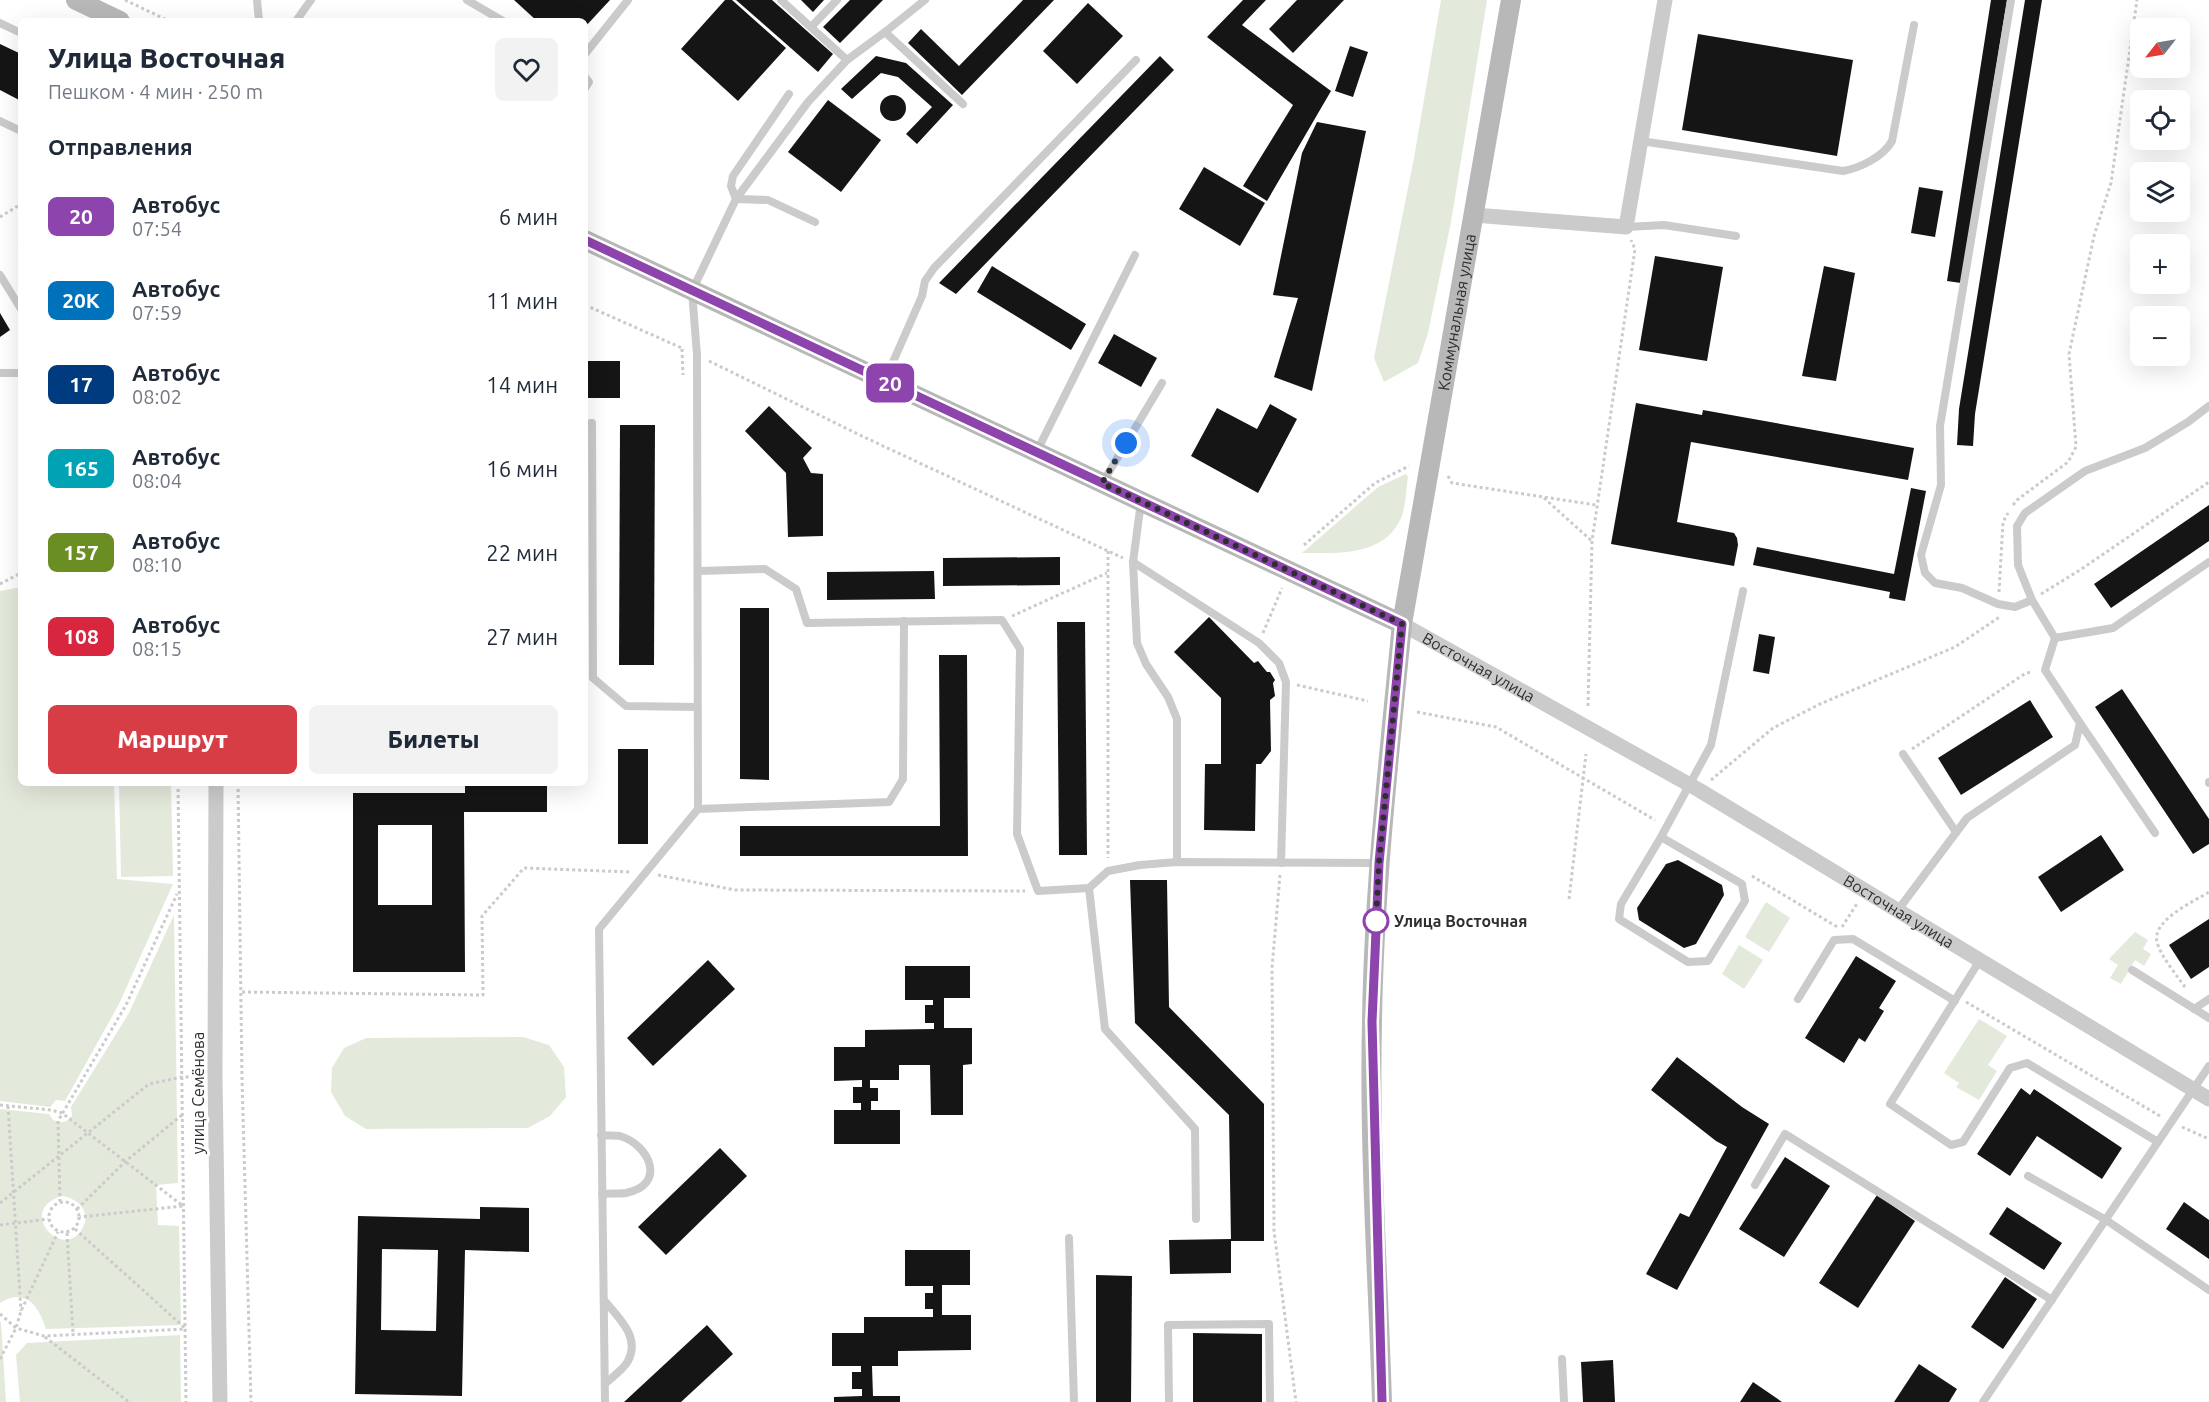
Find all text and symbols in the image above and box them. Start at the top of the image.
north arrow [2130,18,2190,78]
map controls [2130,18,2190,366]
button: heart [495,38,558,101]
text: Улица Восточная [48,42,285,73]
text: Пешком · 4 мин · 250 m [48,80,263,103]
button: locate [2130,90,2190,150]
text: Отправления [48,134,193,159]
button: layers [2130,162,2190,222]
text: Автобус [132,192,220,217]
text: 20 [69,204,93,228]
text: 6 мин [499,204,558,229]
text: 07:54 [132,217,182,240]
street label: Коммунальная улица [1434,232,1479,392]
button: + [2130,234,2190,294]
text: Автобус [132,276,220,301]
text: 20К [62,288,100,312]
text: 11 мин [486,288,558,313]
text: 07:59 [132,301,182,324]
button: − [2130,306,2190,366]
text: Автобус [132,360,220,385]
line badge: 20 [863,364,917,403]
text: 20 [878,371,902,395]
text: 17 [69,372,93,396]
text: 14 мин [486,372,558,397]
text: 08:02 [132,385,182,408]
your location [1111,428,1141,458]
text: Автобус [132,444,220,469]
text: 165 [63,456,99,480]
text: 16 мин [486,456,558,481]
text: 08:04 [132,469,182,492]
text: Автобус [132,528,220,553]
text: 157 [63,540,99,564]
text: 22 мин [486,540,558,565]
text: 08:10 [132,553,182,576]
text: Автобус [132,612,220,637]
text: 108 [63,624,99,648]
text: 27 мин [486,624,558,649]
street label: Восточная улица [1420,628,1538,705]
text: 08:15 [132,637,182,660]
button: Маршрут [48,705,297,774]
button: Билеты [309,705,558,774]
street label: Восточная улица [1840,871,1957,951]
marker: Улица Восточная [1363,908,1389,934]
place label: Улица Восточная [1394,912,1527,930]
street label: улица Семёнова [189,1032,207,1154]

